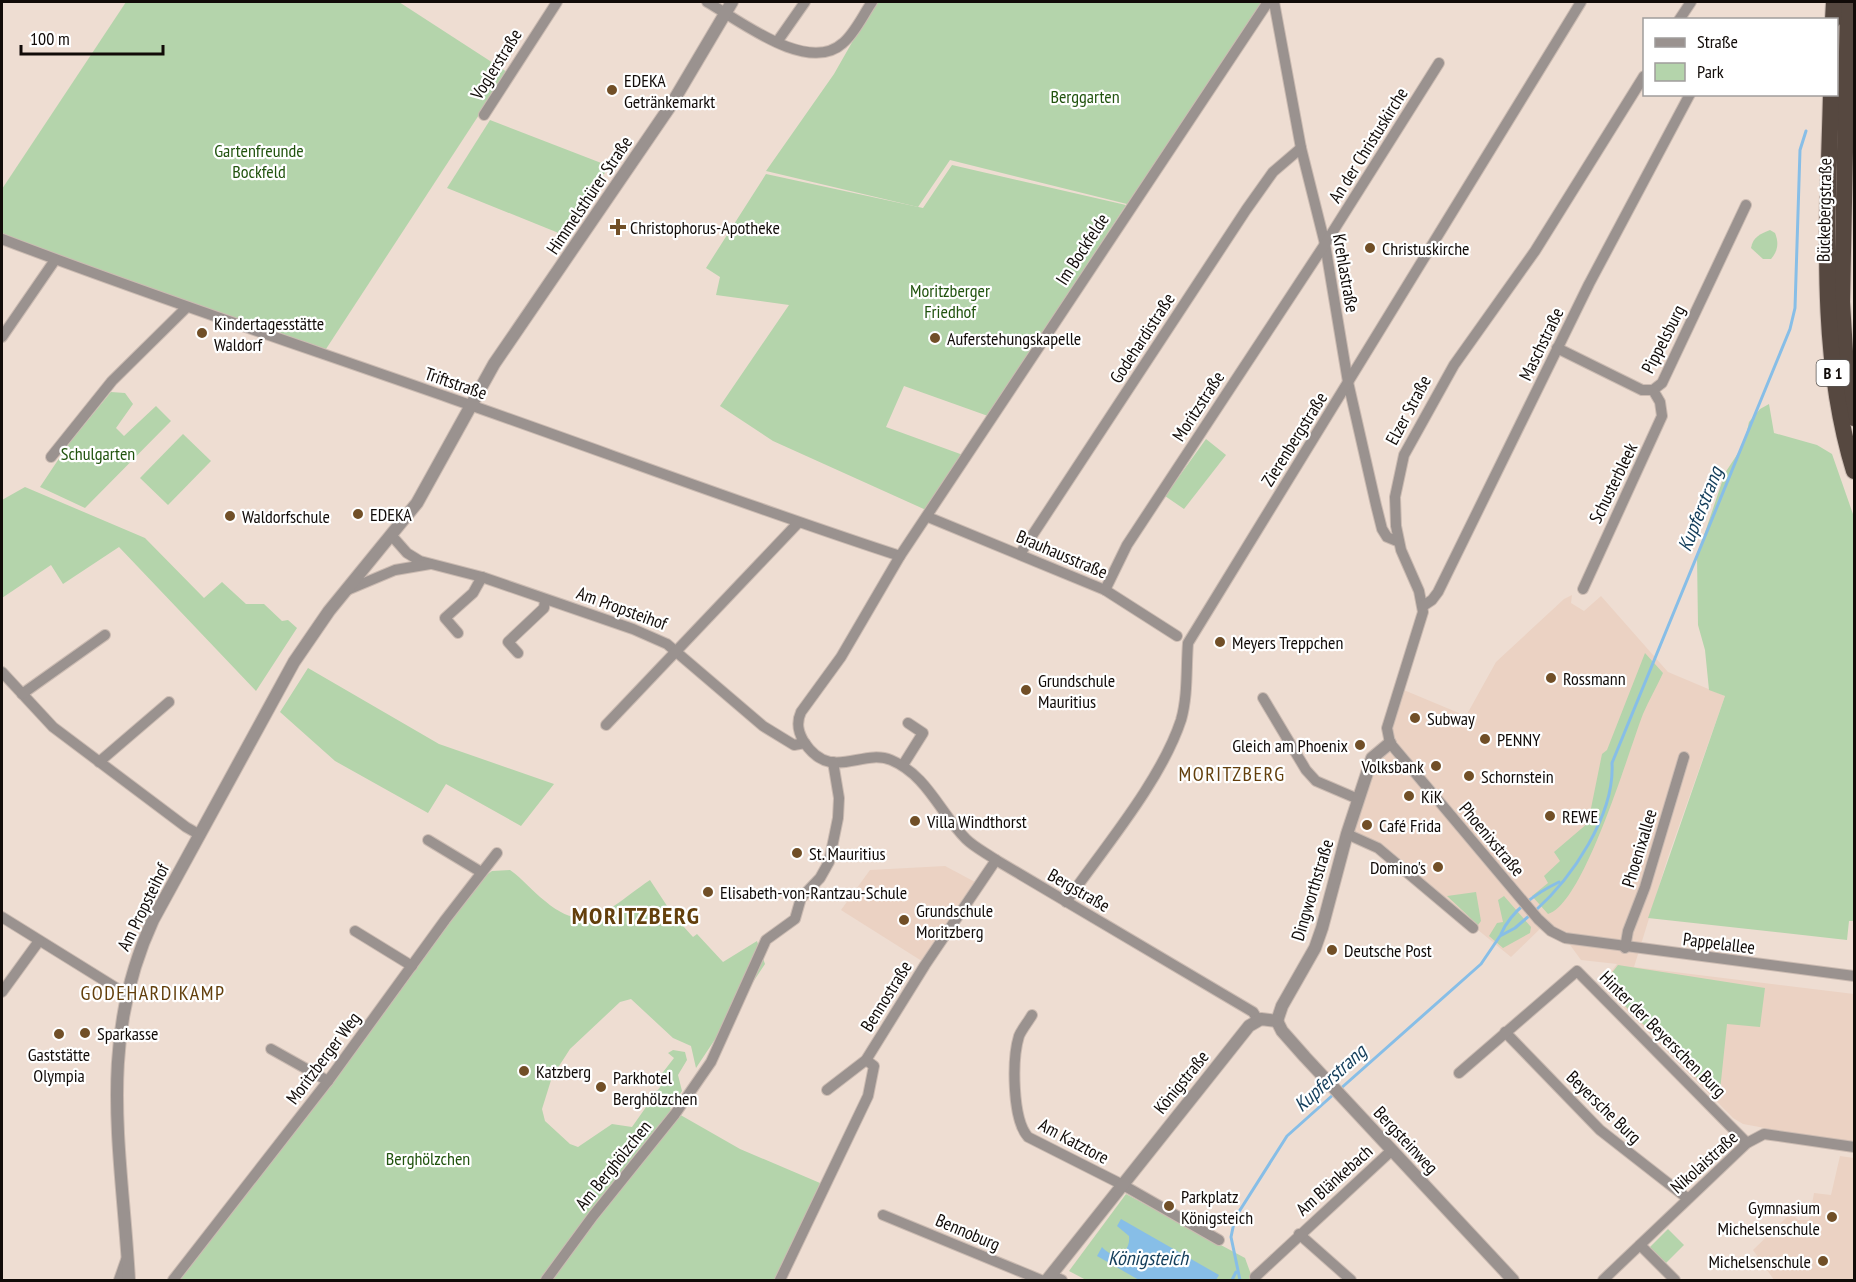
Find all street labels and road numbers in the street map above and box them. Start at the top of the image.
street label: Voglerstraße [465,24,527,104]
street label: An der Christuskirche [1323,83,1413,207]
street label: Himmelsthürer Straße [541,132,637,258]
street label: Bückebergstraße [1812,158,1836,262]
street label: Im Bockfelde [1050,209,1114,289]
street label: Krehlastraße [1328,232,1364,314]
street label: Godehardistraße [1104,289,1180,387]
street label: Pippelsburg [1636,301,1690,377]
street label: Maschstraße [1513,304,1569,384]
road number: B 1 [1816,360,1850,386]
street label: Triftstraße [422,362,490,404]
street label: Moritzstraße [1167,367,1229,445]
street label: Elzer Straße [1380,371,1436,449]
street label: Zierenbergstraße [1256,388,1332,490]
street label: Schusterbleek [1584,439,1642,527]
street label: Brauhausstraße [1013,524,1111,584]
street label: Am Propsteihof [574,581,672,635]
street label: Phoenixstraße [1454,797,1530,881]
street label: Phoenixallee [1616,806,1662,890]
street label: Dingworthstraße [1286,836,1338,944]
street label: Am Propsteihof [112,858,175,955]
street label: Bergstraße [1044,863,1114,917]
street label: Pappelallee [1682,927,1756,959]
street label: Bennostraße [855,956,917,1036]
street label: Hinter der Beyerschen Burg [1595,966,1731,1102]
street label: Moritzberger Weg [281,1007,365,1109]
street label: Königstraße [1148,1046,1214,1118]
street label: Beyersche Burg [1562,1066,1646,1148]
street label: Bergsteinweg [1369,1101,1443,1179]
street label: Am Katztore [1035,1113,1113,1169]
street label: Am Berghölzchen [570,1116,656,1214]
street label: Nikolaistraße [1666,1126,1742,1198]
street label: Am Blänkebach [1291,1140,1377,1220]
street label: Bennoburg [932,1208,1004,1256]

